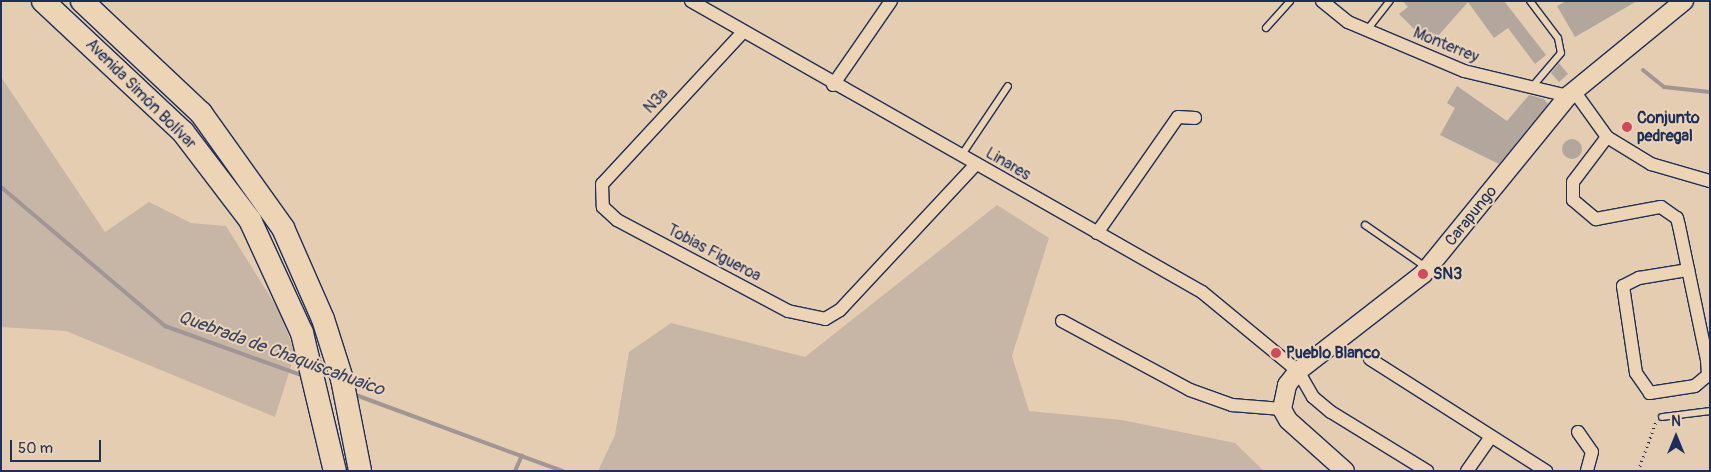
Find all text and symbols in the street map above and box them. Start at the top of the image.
street label: Monterrey [1410,23,1482,67]
street label: Avenida Simón Bolívar [82,35,200,153]
street label: N3a [640,85,672,117]
place label: Conjunto pedregal [1637,108,1700,146]
marker: Conjunto pedregal [1621,121,1633,133]
street label: Linares [982,144,1034,184]
street label: Carapungo [1441,182,1501,250]
street label: Tobias Figueroa [664,220,764,286]
place label: SN3 [1433,264,1462,284]
marker: SN3 [1417,268,1429,280]
water label: Quebrada de Chaquiscahuaico [175,307,387,401]
place label: Pueblo Blanco [1286,343,1380,363]
marker: Pueblo Blanco [1270,347,1282,359]
north arrow [1651,412,1701,462]
text: N [1671,413,1681,430]
scale bar [12,430,104,462]
text: 50 m [18,439,53,458]

